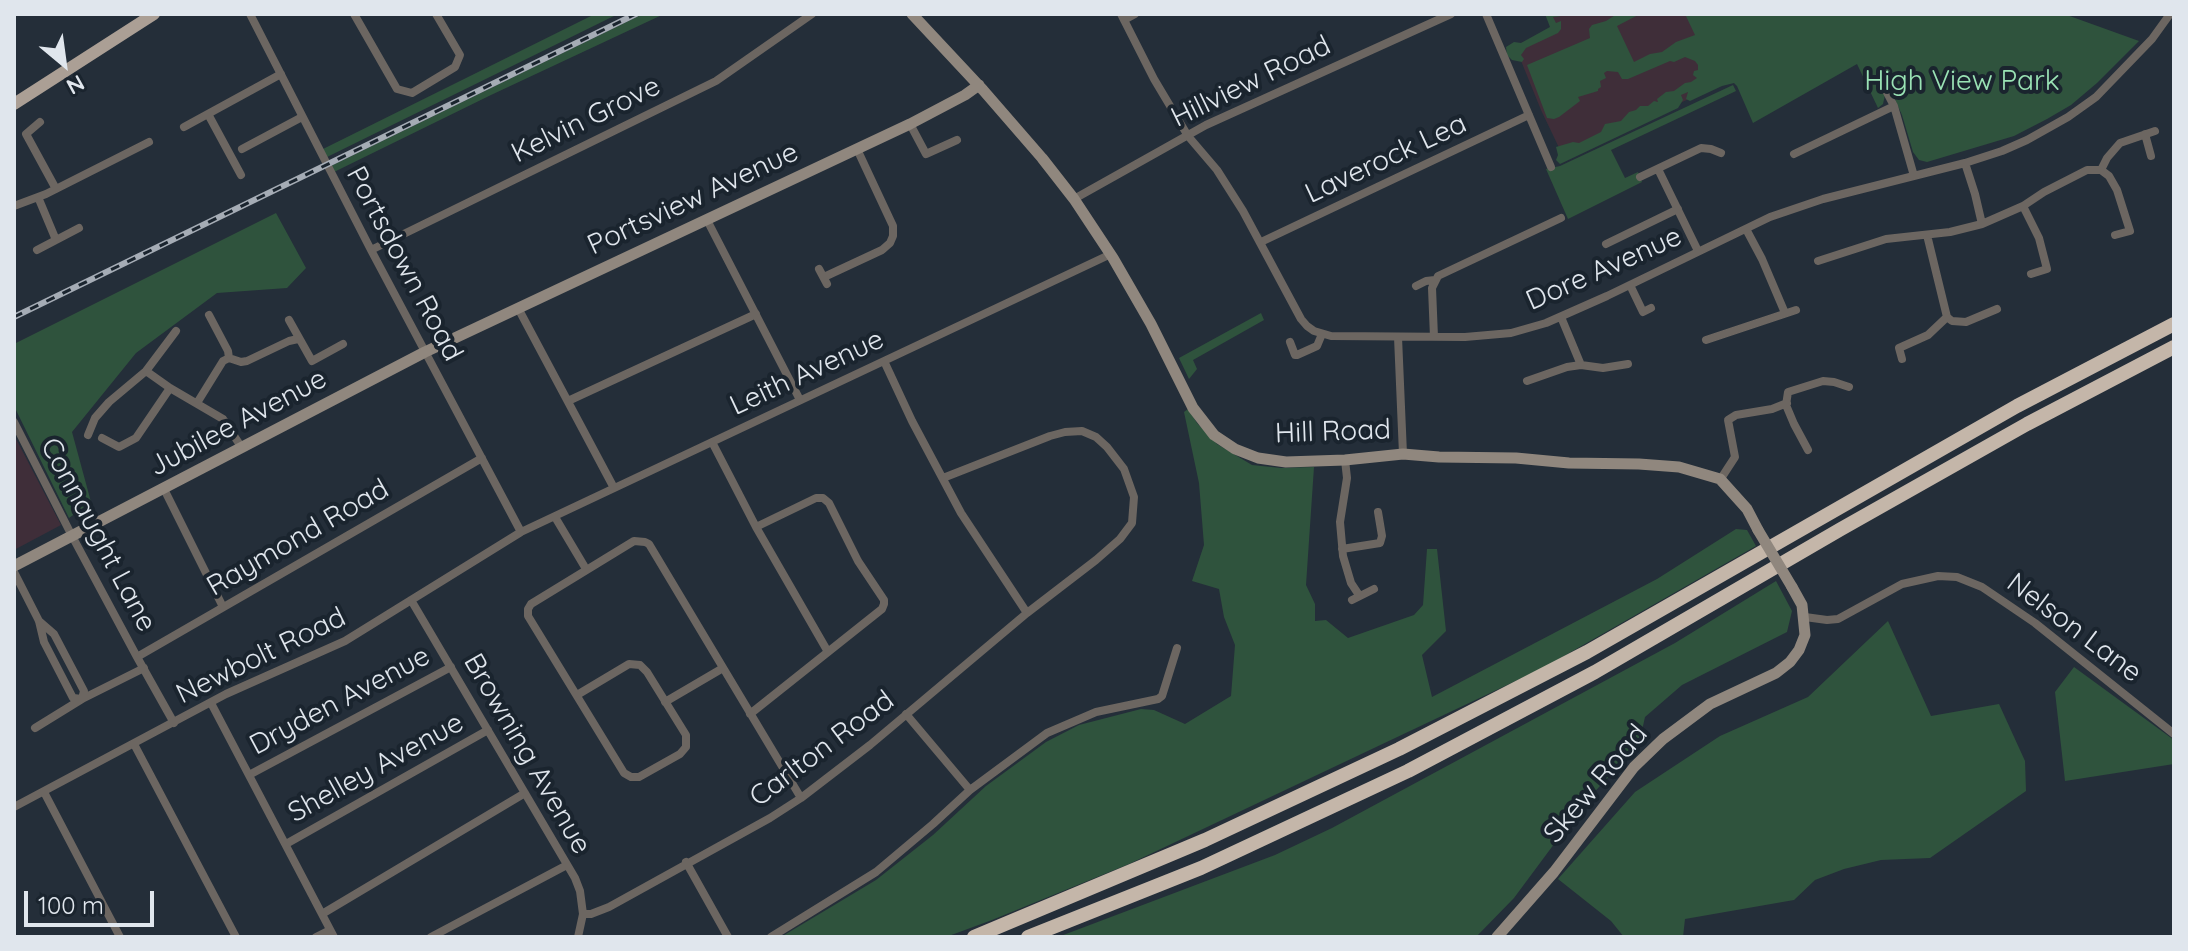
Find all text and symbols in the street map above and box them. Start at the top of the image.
north arrow [24,24,104,104]
street label: Hillview Road [1166,29,1336,135]
park label: High View Park [1864,65,2060,99]
text: N [62,69,90,101]
street label: Kelvin Grove [506,70,666,170]
street label: Laverock Lea [1300,107,1472,211]
street label: Portsview Avenue [582,136,804,262]
street label: Portsdown Road [339,161,469,367]
street label: Dore Avenue [1521,220,1687,318]
street label: Leith Avenue [725,323,889,423]
street label: Jubilee Avenue [144,362,332,484]
street label: Hill Road [1274,413,1392,451]
street label: Connaught Lane [33,433,163,637]
street label: Raymond Road [201,472,395,604]
street label: Nelson Lane [2000,566,2148,690]
street label: Newbolt Road [171,601,351,711]
street label: Dryden Avenue [244,639,436,763]
street label: Browning Avenue [456,648,598,860]
street label: Carlton Road [743,684,901,814]
street label: Shelley Avenue [283,706,469,830]
street label: Skew Road [1537,718,1655,850]
scale bar [28,875,158,925]
text: 100 m [38,890,104,920]

